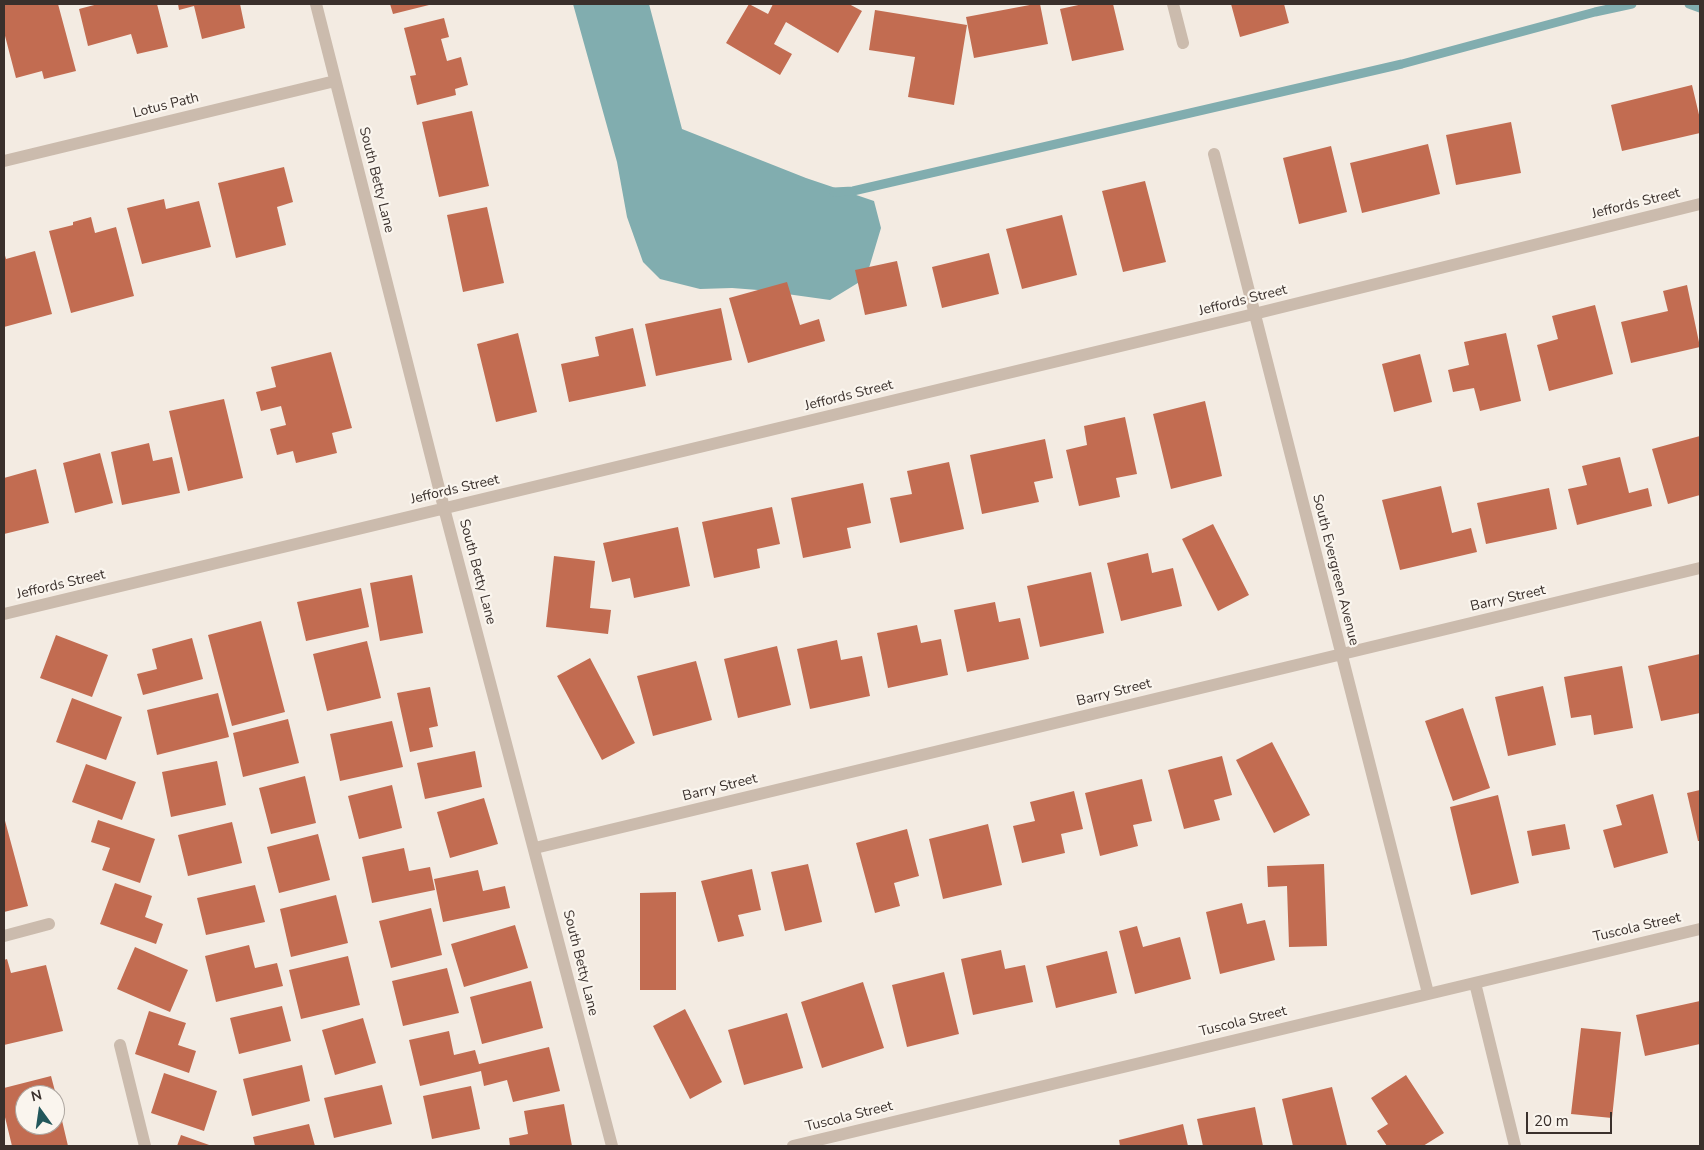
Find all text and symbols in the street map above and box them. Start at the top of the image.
street label: Lotus Path [131,90,201,122]
street label: South Betty Lane [355,125,397,235]
street label: Jeffords Street [1590,185,1682,223]
street label: Jeffords Street [1197,282,1289,320]
street label: Jeffords Street [803,377,895,415]
street label: Jeffords Street [409,472,501,508]
street label: South Evergreen Avenue [1308,493,1362,647]
street label: South Betty Lane [455,517,499,627]
street label: Jeffords Street [15,567,107,603]
street label: Barry Street [1469,582,1547,616]
street label: Barry Street [1075,676,1153,710]
street label: Barry Street [681,771,759,805]
street label: South Betty Lane [559,908,601,1018]
street label: Tuscola Street [1592,910,1682,946]
street label: Tuscola Street [1198,1003,1288,1041]
north arrow [15,1085,65,1135]
text: N [29,1085,44,1106]
street label: Tuscola Street [804,1098,894,1136]
scale bar [1529,1102,1615,1134]
text: 20 m [1534,1111,1569,1131]

